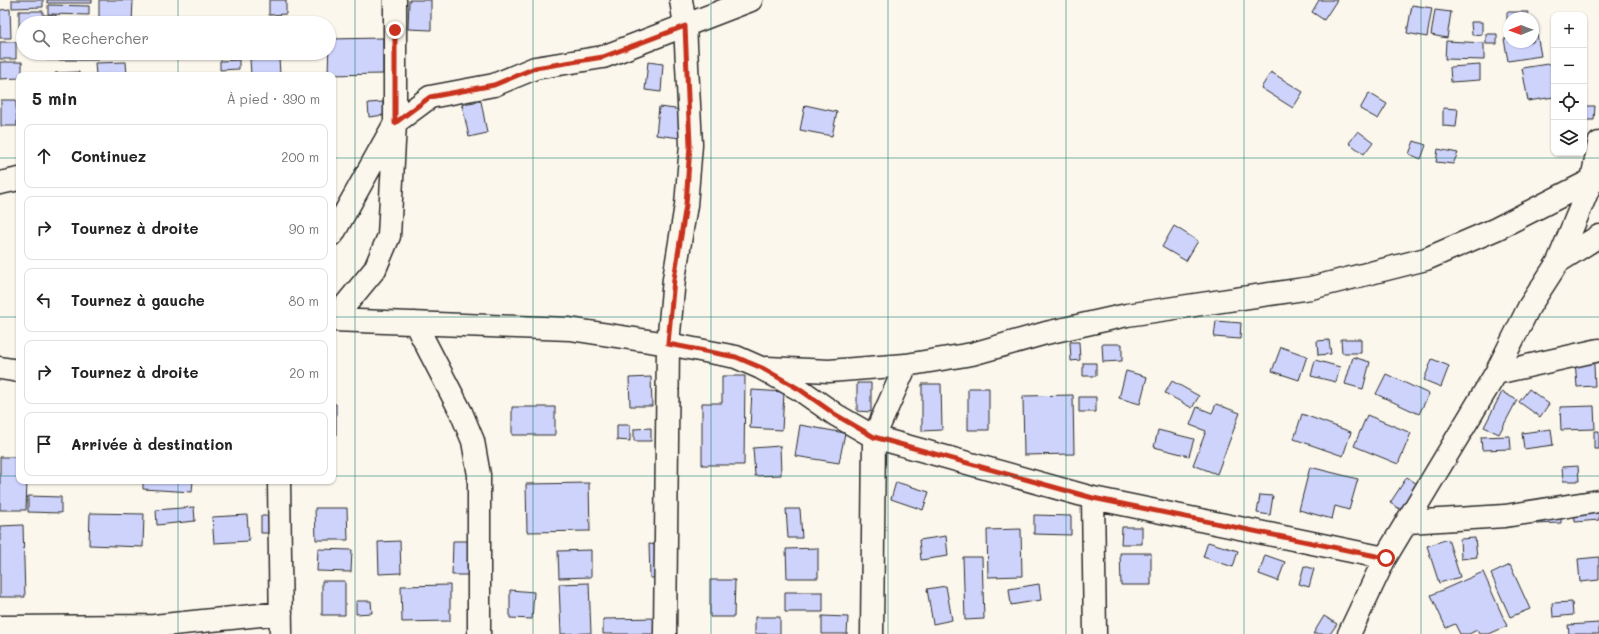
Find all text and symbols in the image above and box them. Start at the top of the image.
north arrow [1503,12,1539,48]
map controls [1551,12,1587,156]
button: + [1551,12,1587,48]
search box [16,16,336,60]
route end [386,21,404,39]
icon: search [30,27,52,49]
text: Rechercher [62,28,149,48]
button: − [1551,48,1587,84]
button: locate [1551,84,1587,120]
text: 5 min [32,87,77,109]
text: À pied · 390 m [227,90,320,107]
button: layers [1551,120,1587,156]
icon: ahead [33,145,55,167]
text: Continuez [71,146,146,166]
text: 200 m [281,148,319,165]
icon: right [33,217,55,239]
text: Tournez à droite [71,218,199,238]
text: 90 m [289,220,319,237]
icon: left [33,289,55,311]
text: Tournez à gauche [71,290,205,310]
text: 80 m [289,292,319,309]
icon: right [33,361,55,383]
text: Tournez à droite [71,362,199,382]
text: 20 m [289,364,319,381]
icon: arrive [33,433,55,455]
text: Arrivée à destination [71,434,233,454]
route start [1377,549,1395,567]

